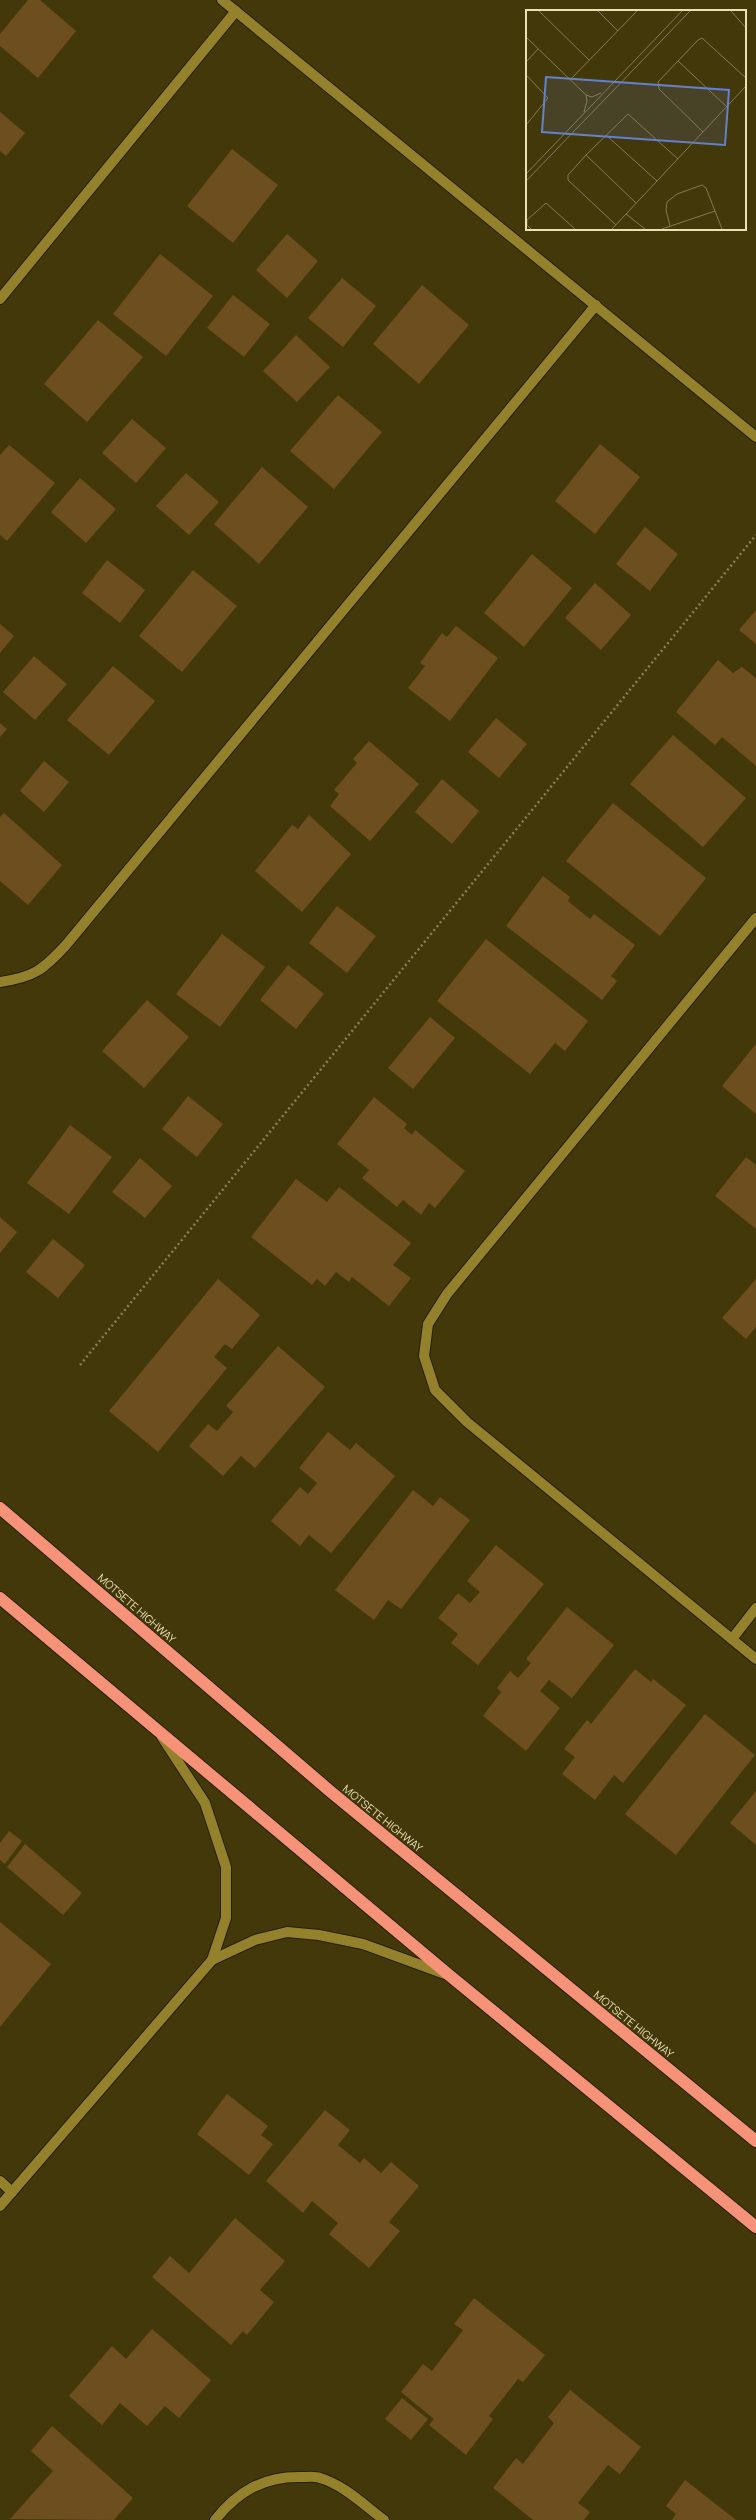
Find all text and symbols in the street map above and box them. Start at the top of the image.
inset map [526,10,746,230]
street label: MOTSETE HIGHWAY [95,1570,180,1647]
street label: MOTSETE HIGHWAY [340,1781,427,1856]
street label: MOTSETE HIGHWAY [591,1987,678,2062]

